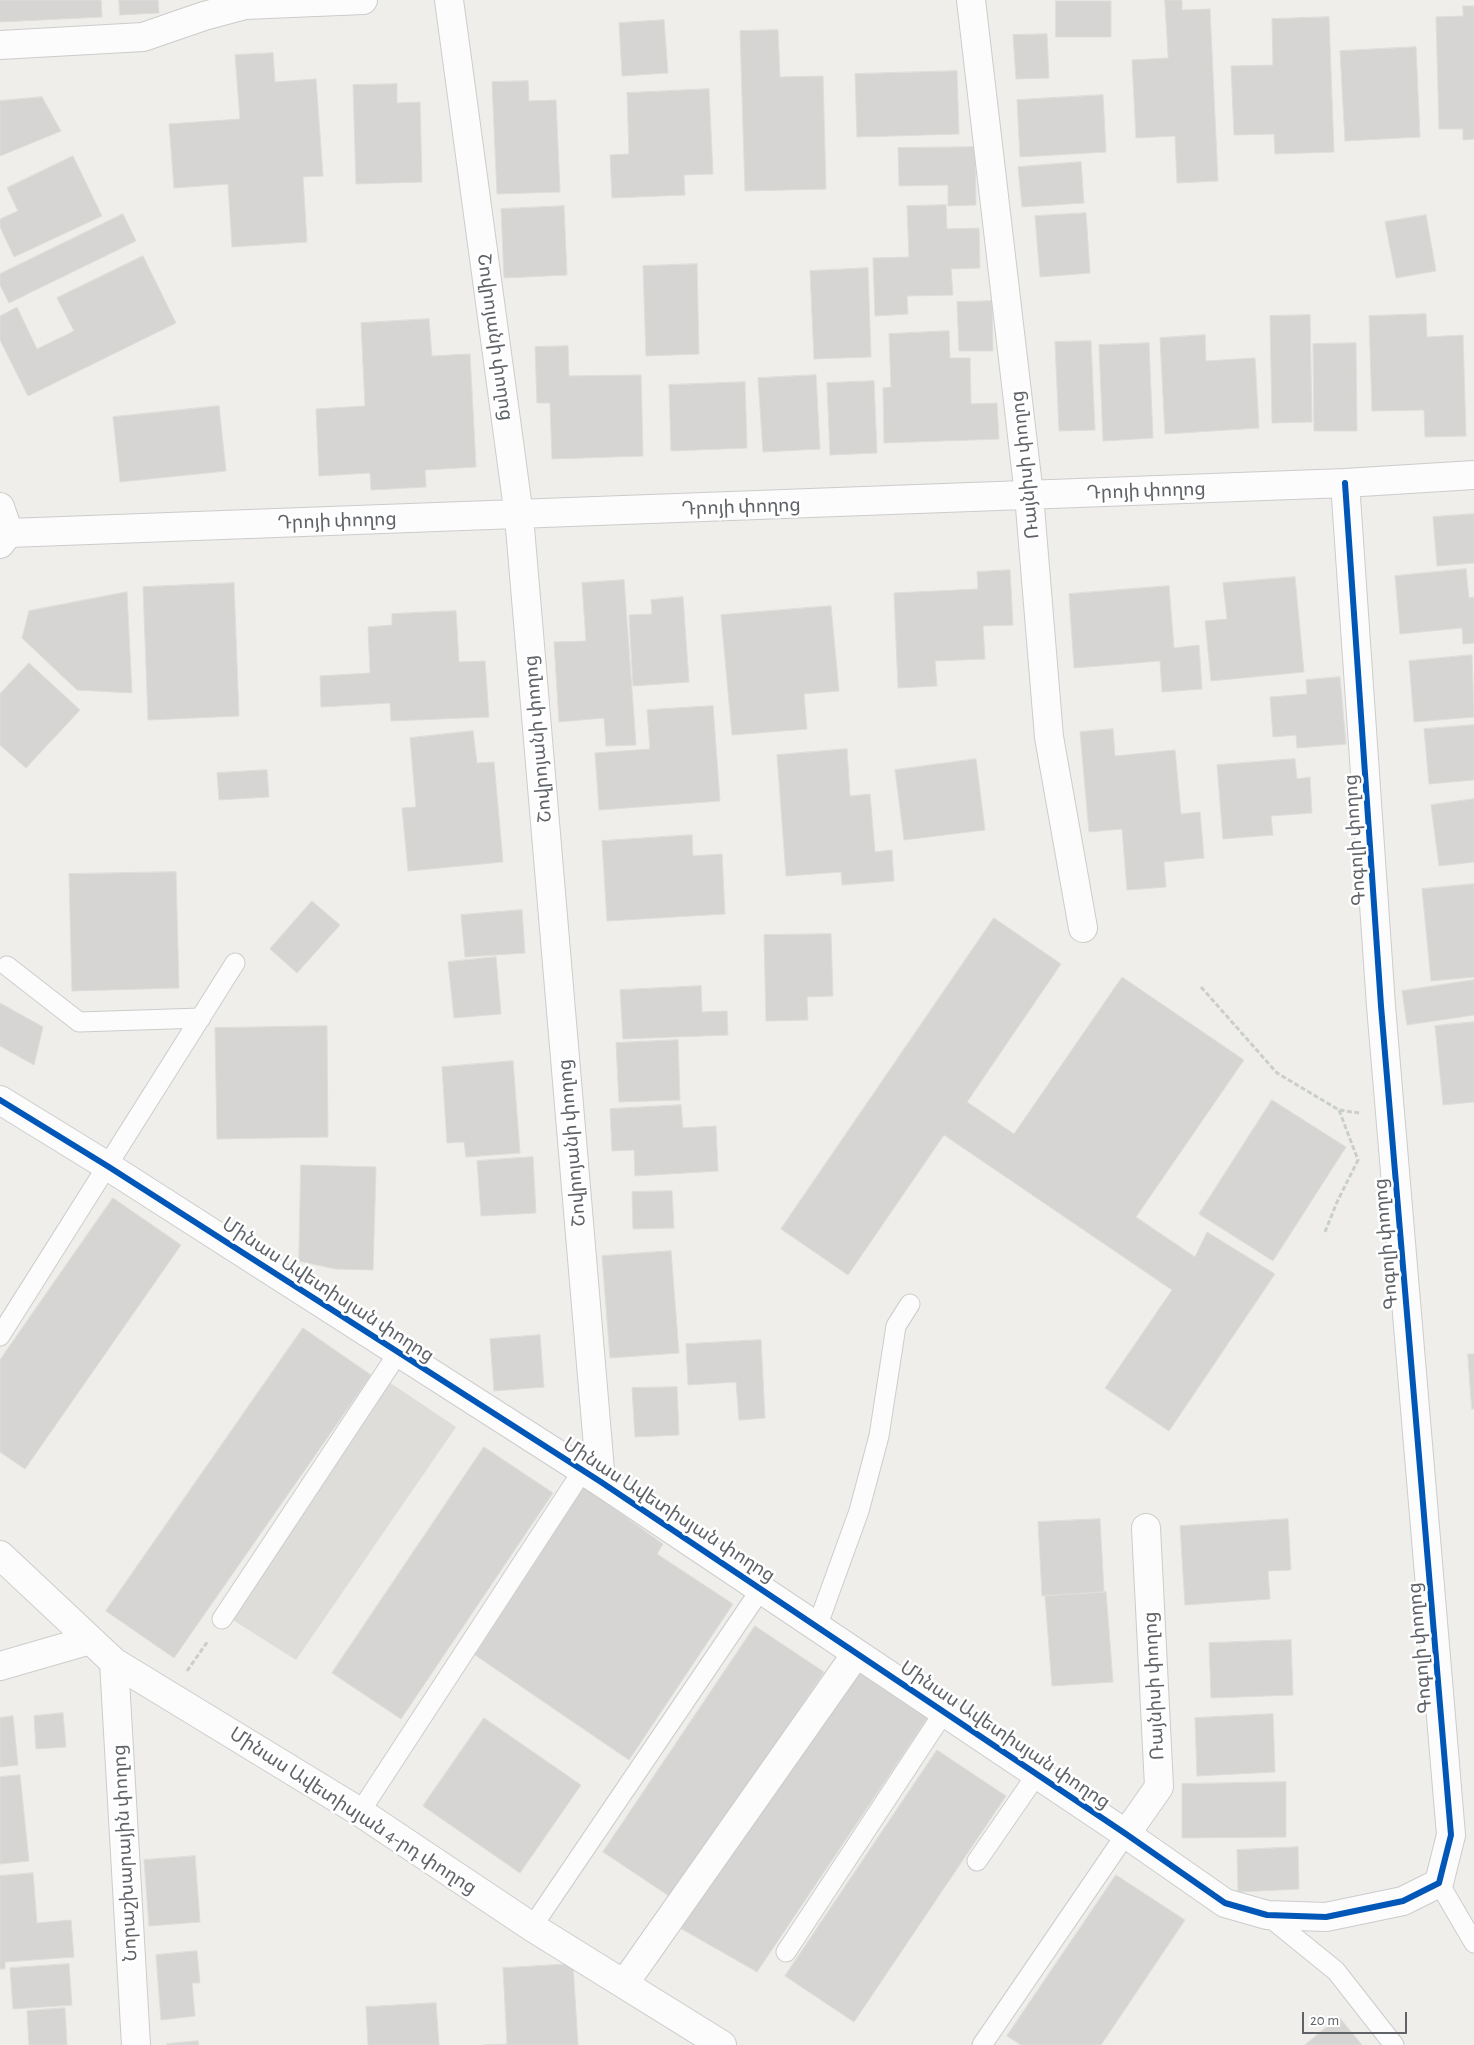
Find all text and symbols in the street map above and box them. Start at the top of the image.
street label: Շովրոյանի փողոց [472,252,518,422]
street label: Ռայնիսի փողոց [1006,390,1044,540]
street label: Դրոյի փողոց [1086,478,1206,504]
street label: Դրոյի փողոց [681,494,801,520]
street label: Դրոյի փողոց [277,508,397,534]
street label: Շովրոյանի փողոց [519,654,557,824]
street label: Գոգոլի փողոց [1339,773,1371,907]
street label: Շովրոյանի փողոց [553,1058,591,1228]
street label: Գոգոլի փողոց [1369,1177,1403,1311]
street label: Մինաս Ավետիսյան փողոց [218,1213,438,1367]
street label: Մինաս Ավետիսյան փողոց [559,1433,779,1587]
street label: Գոգոլի փողոց [1403,1581,1437,1715]
street label: Ռայնիսի փողոց [1139,1611,1169,1761]
street label: Մինաս Ավետիսյան փողոց [896,1656,1114,1814]
street label: Մինաս Ավետիսյան 4-րդ փողոց [225,1722,481,1900]
street label: Նորաշխարային փողոց [108,1744,142,1962]
scale bar [1304,2002,1409,2034]
text: 20 m [1310,2013,1339,2028]

